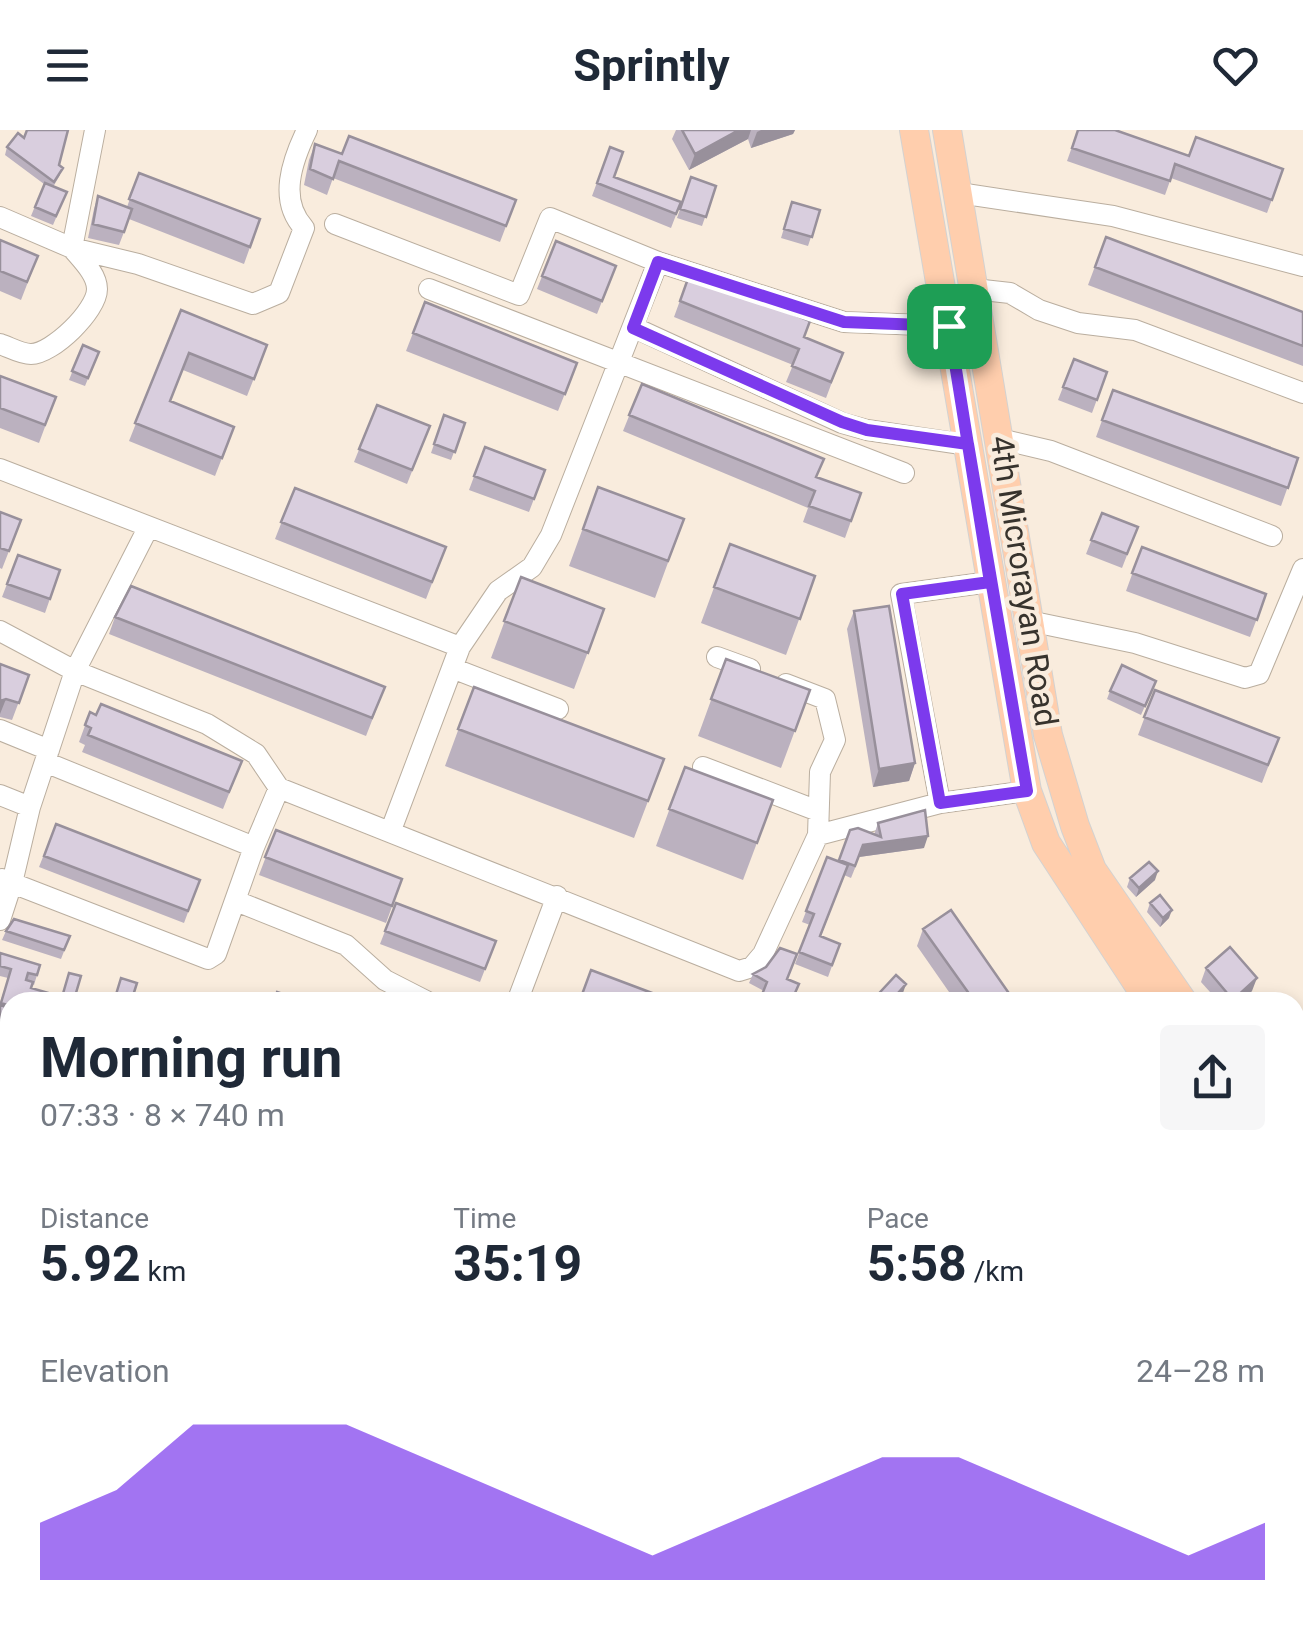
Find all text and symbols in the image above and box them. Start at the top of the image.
icon: menu [40,38,95,93]
icon: heart [1208,38,1263,93]
text: Sprintly [573,39,730,92]
pin [907,284,992,369]
icon: arrive [922,299,977,354]
street label: 4th Microrayan Road [982,433,1066,729]
button: share [1160,1025,1265,1130]
text: Morning run [40,1026,342,1090]
text: 07:33 · 8 × 740 m [40,1096,285,1134]
text: Distance [40,1202,149,1235]
text: Time [453,1202,516,1235]
text: Pace [867,1202,929,1235]
text: 5.92 [40,1235,141,1293]
text: 35:19 [453,1235,582,1293]
text: 5:58 [867,1235,967,1293]
text: km [141,1255,186,1288]
text: /km [967,1255,1024,1288]
text: Elevation [40,1352,170,1390]
text: 24–28 m [1136,1352,1265,1390]

